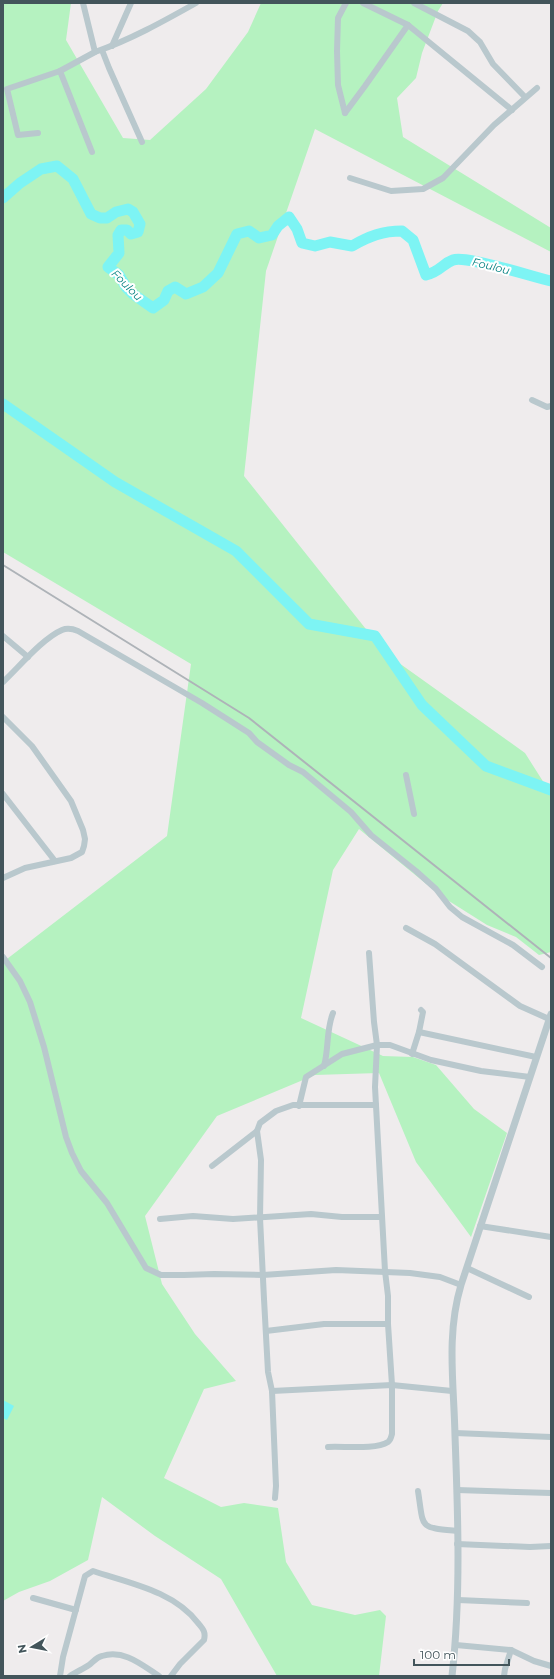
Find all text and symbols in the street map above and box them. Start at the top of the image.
water label: Foulou [471,255,511,277]
water label: Foulou [109,267,145,303]
north arrow [12,1627,52,1667]
scale bar [414,1641,509,1667]
text: N [14,1643,30,1654]
text: 100 m [420,1647,456,1662]

